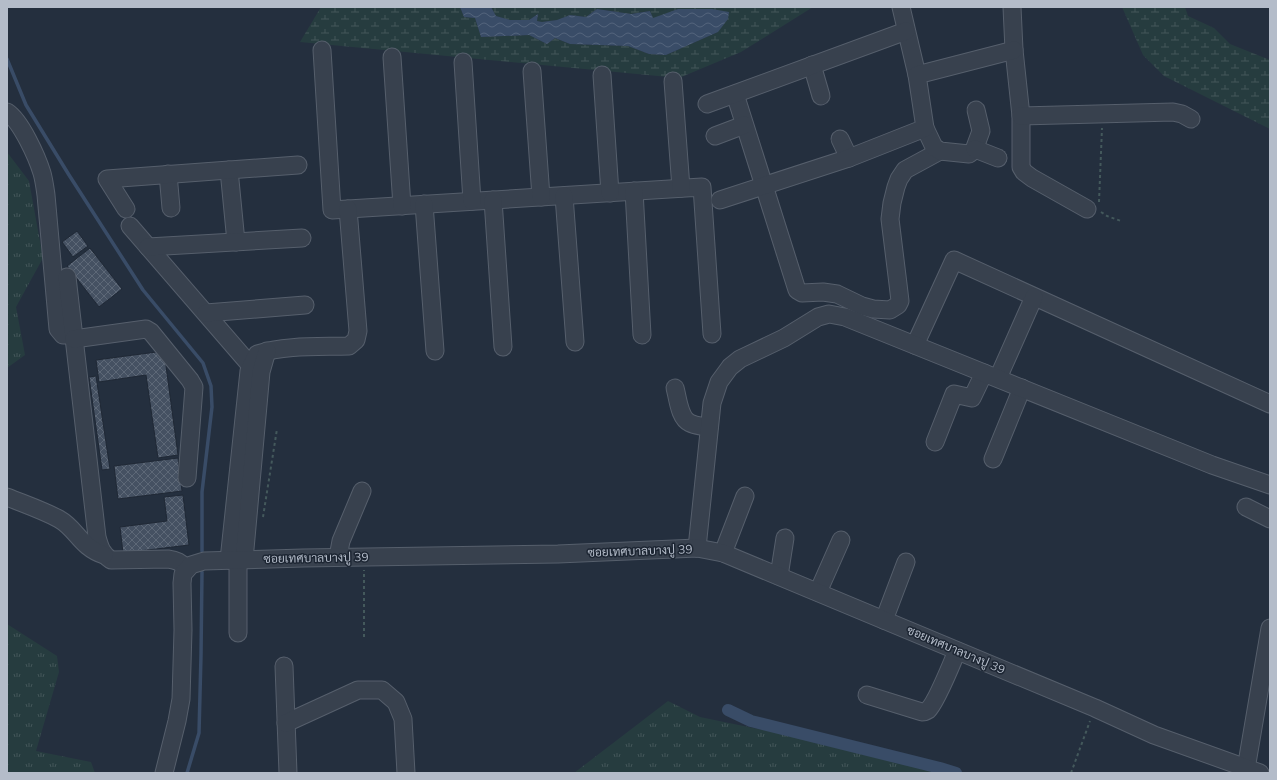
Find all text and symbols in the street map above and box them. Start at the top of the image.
street label: ซอยเทศบาลบางปู 39 [587,541,693,561]
street label: ซอยเทศบาลบางปู 39 [263,549,369,567]
street label: ซอยเทศบาลบางปู 39 [905,622,1007,678]

